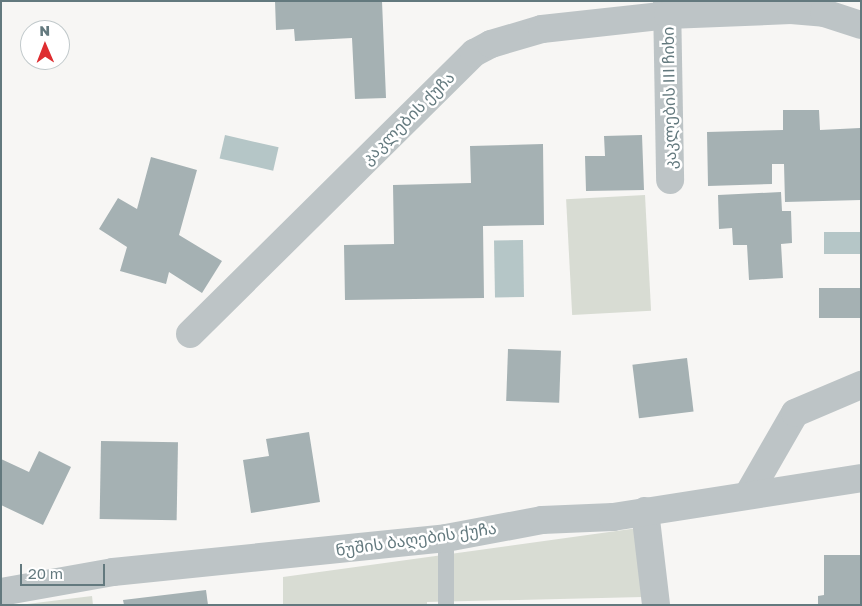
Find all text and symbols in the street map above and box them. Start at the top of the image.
north arrow [20,20,70,70]
text: N [39,22,50,39]
street label: კაკლების III ჩიხი [658,26,680,170]
street label: კაკლების ქუჩა [358,68,458,168]
street label: ნუშის ბაღების ქუჩა [334,518,498,560]
scale bar [22,554,108,586]
text: 20 m [28,564,63,582]

